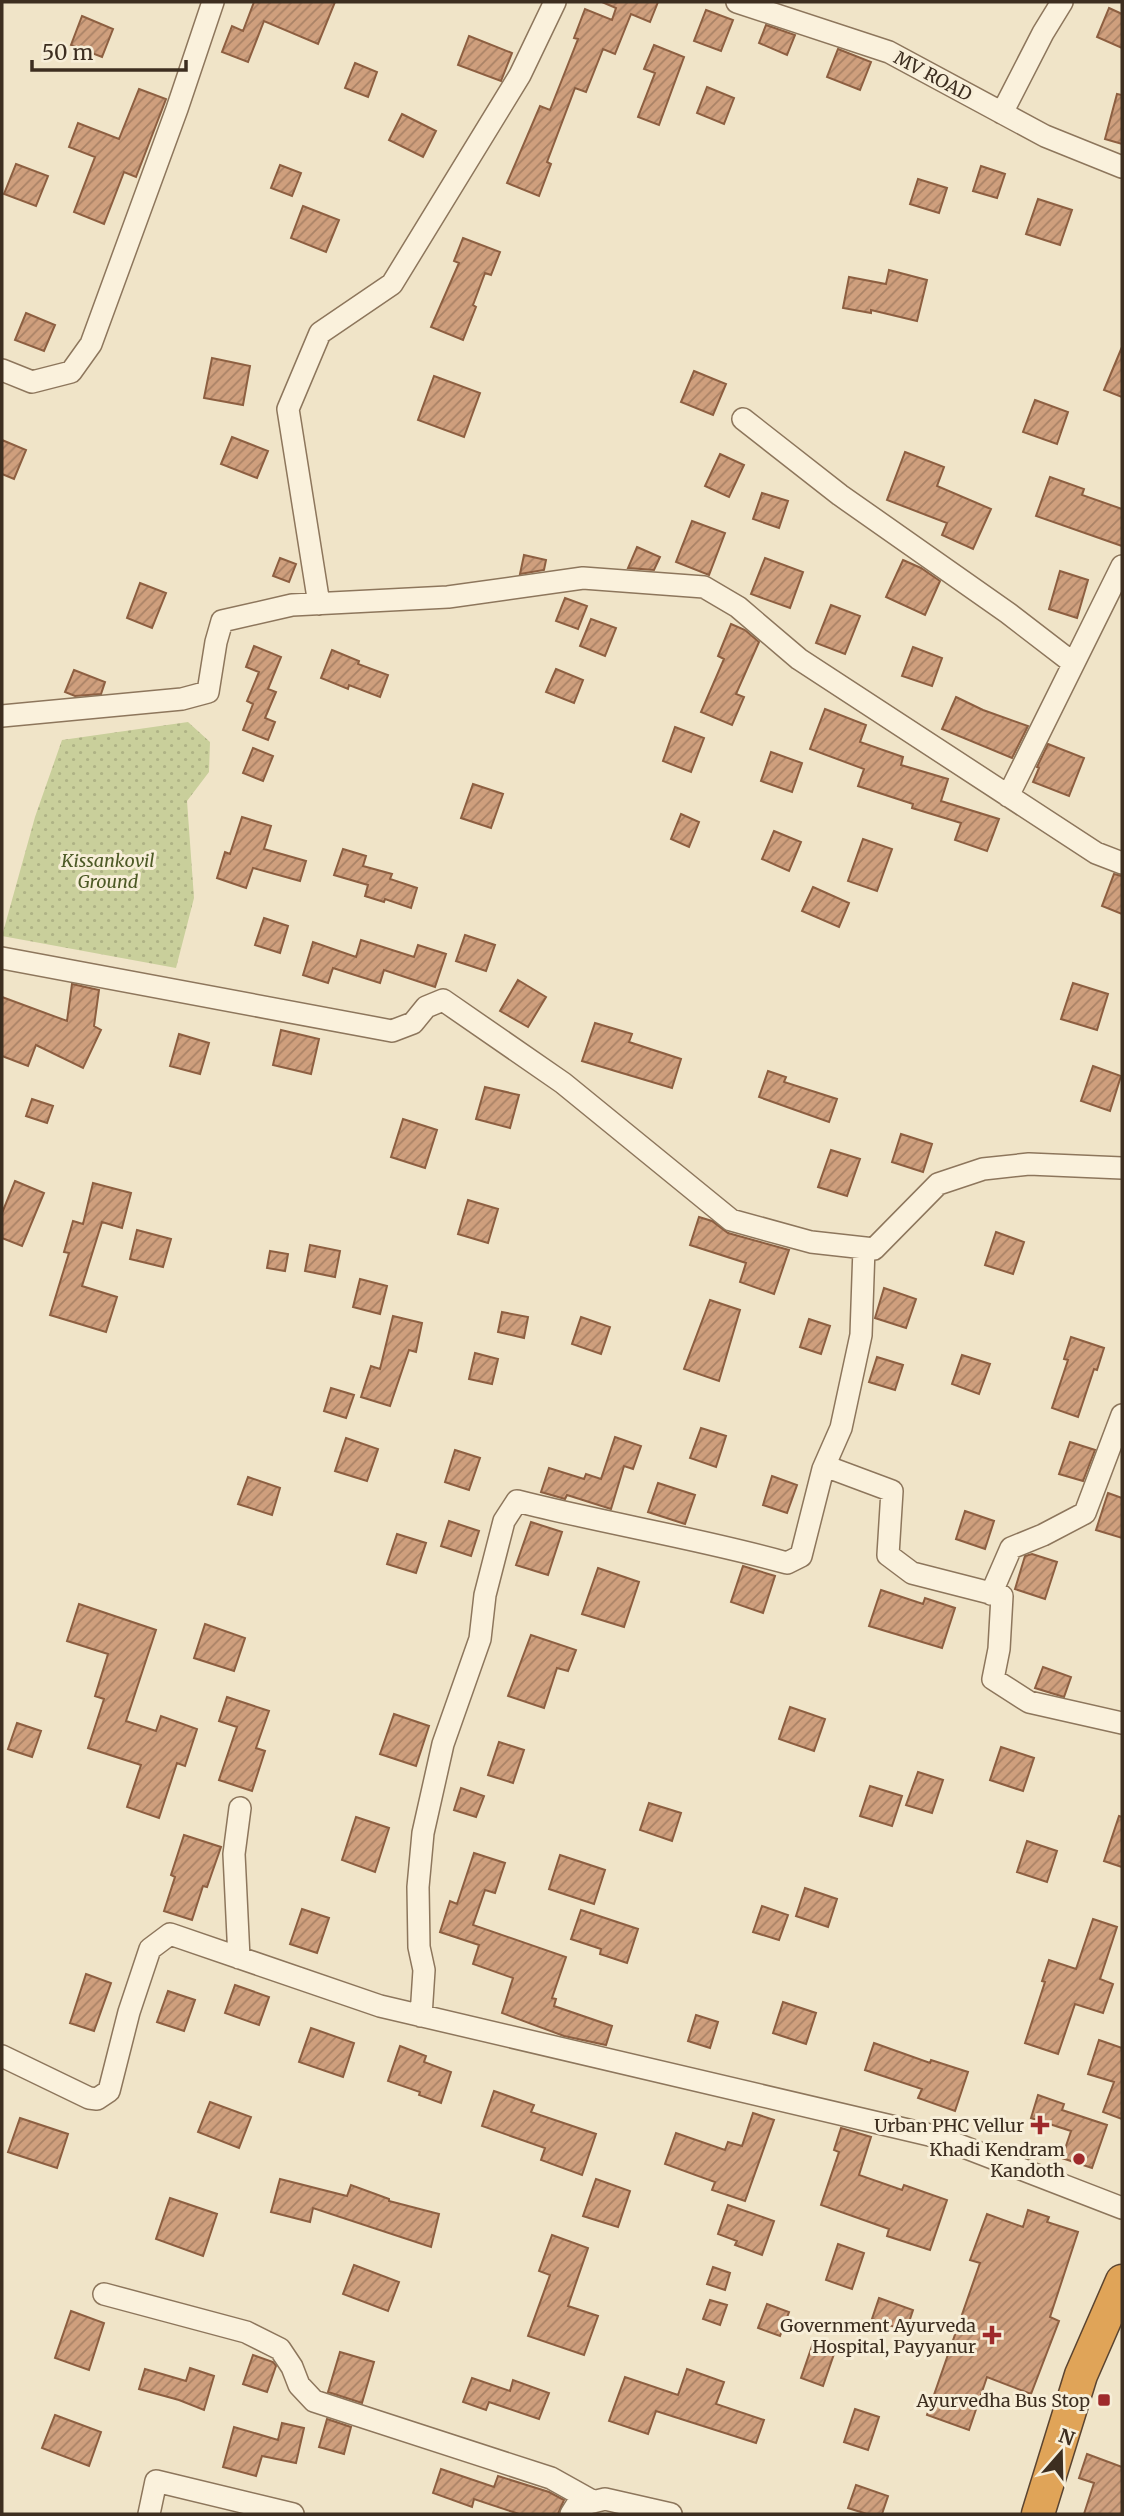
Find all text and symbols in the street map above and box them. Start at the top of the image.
scale bar [32,28,186,72]
text: 50 m [42,39,93,66]
street label: MV ROAD [890,46,976,106]
park label: Kissankovil Ground [60,849,155,893]
place label: Urban PHC Vellur [874,2114,1024,2137]
marker: Urban PHC Vellur [1030,2115,1050,2135]
place label: Khadi Kendram Kandoth [929,2138,1065,2182]
marker: Khadi Kendram Kandoth [1071,2151,1087,2167]
place label: Government Ayurveda Hospital, Payyanur [780,2314,976,2358]
marker: Government Ayurveda Hospital, Payyanur [982,2325,1002,2345]
place label: Ayurvedha Bus Stop [916,2389,1090,2412]
marker: Ayurvedha Bus Stop [1096,2392,1112,2408]
north arrow [1026,2418,1096,2488]
text: N [1056,2423,1078,2451]

